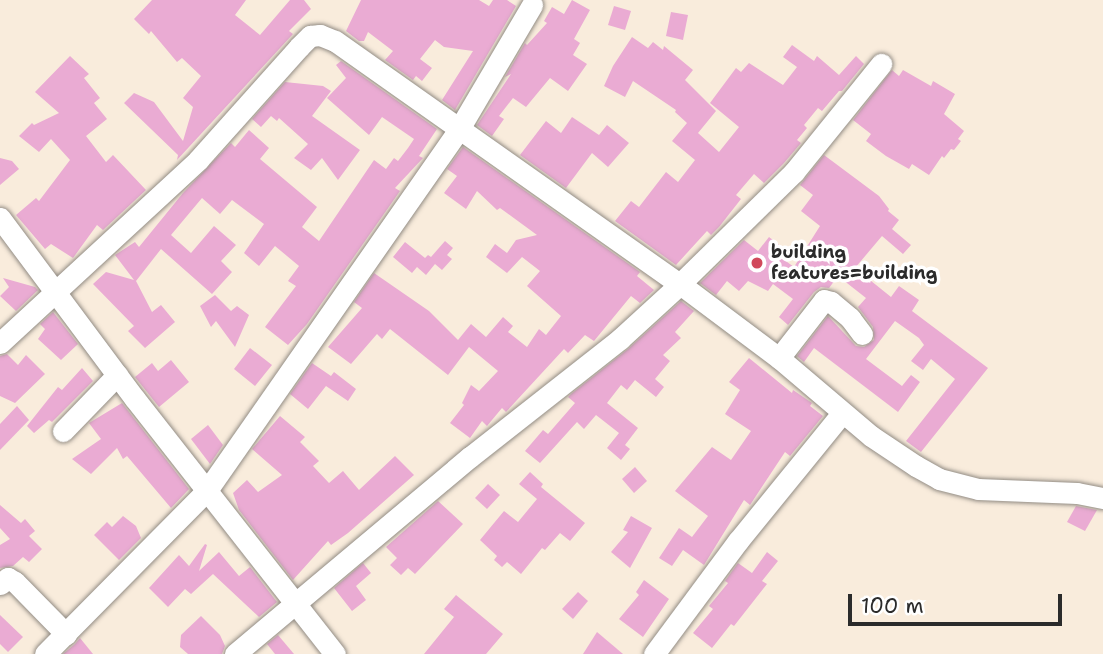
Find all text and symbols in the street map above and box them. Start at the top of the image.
place label: building features=building [771,242,937,284]
marker: building features=building [749,255,765,271]
scale bar [851,580,1064,624]
text: 100 m [861,592,924,620]

